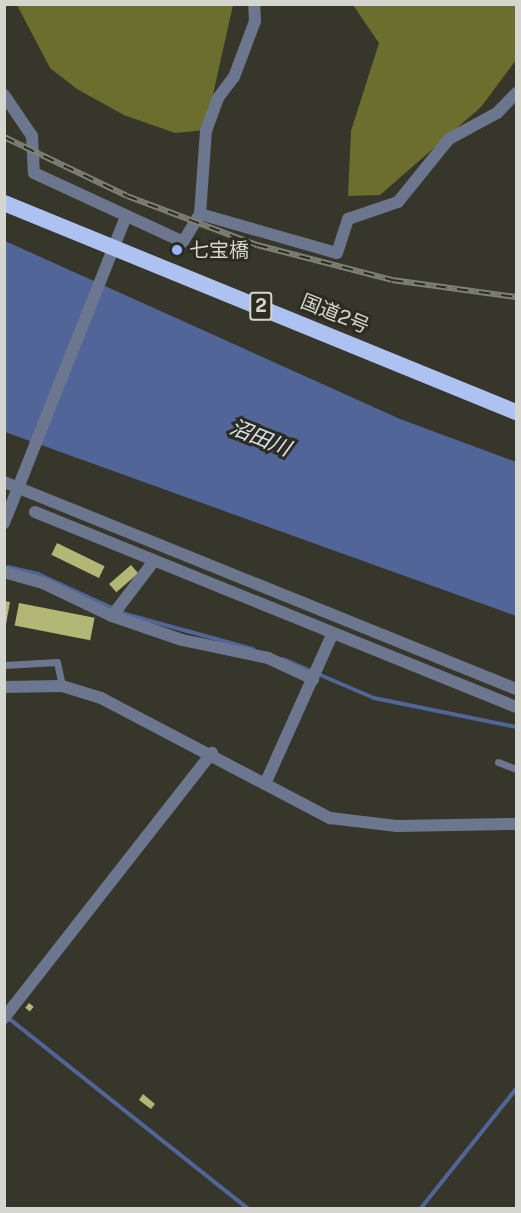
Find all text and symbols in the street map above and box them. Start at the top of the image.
place label: 七宝橋 [189,238,249,262]
marker: 七宝橋 [170,243,184,257]
street label: 国道2号 [297,289,373,339]
road number: 2 [249,291,273,321]
water label: 沼田川 [226,415,294,461]

